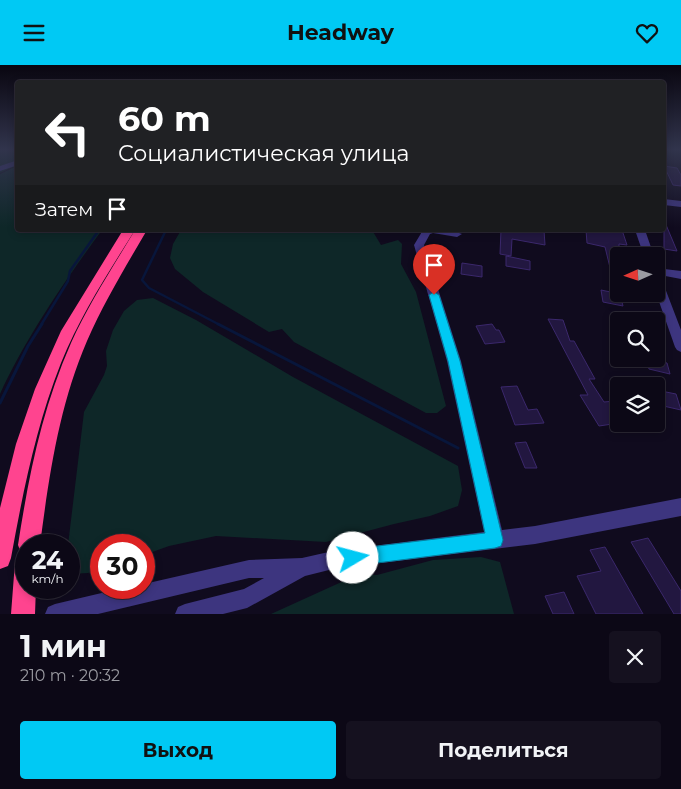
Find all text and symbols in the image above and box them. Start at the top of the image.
icon: menu [20,19,48,47]
text: Headway [287,19,394,46]
icon: heart [633,19,661,47]
text: 60 m [118,97,211,140]
icon: left [35,100,100,165]
text: Социалистическая улица [118,140,409,167]
icon: arrive [103,195,131,223]
text: Затем [35,198,93,221]
pin [413,244,455,295]
north arrow [610,247,665,303]
map controls [610,247,665,432]
icon: arrive [420,251,448,279]
button: search [610,312,665,367]
button: layers [610,377,665,432]
position arrow [326,531,378,583]
speed limit sign: 30 [90,534,155,599]
text: 24 [32,545,63,575]
text: km/h [31,571,64,586]
text: 1 мин [20,628,107,665]
button: close [609,631,661,683]
text: 210 m · 20:32 [20,666,120,685]
button: Выход [20,721,336,779]
button: Поделиться [346,721,661,779]

